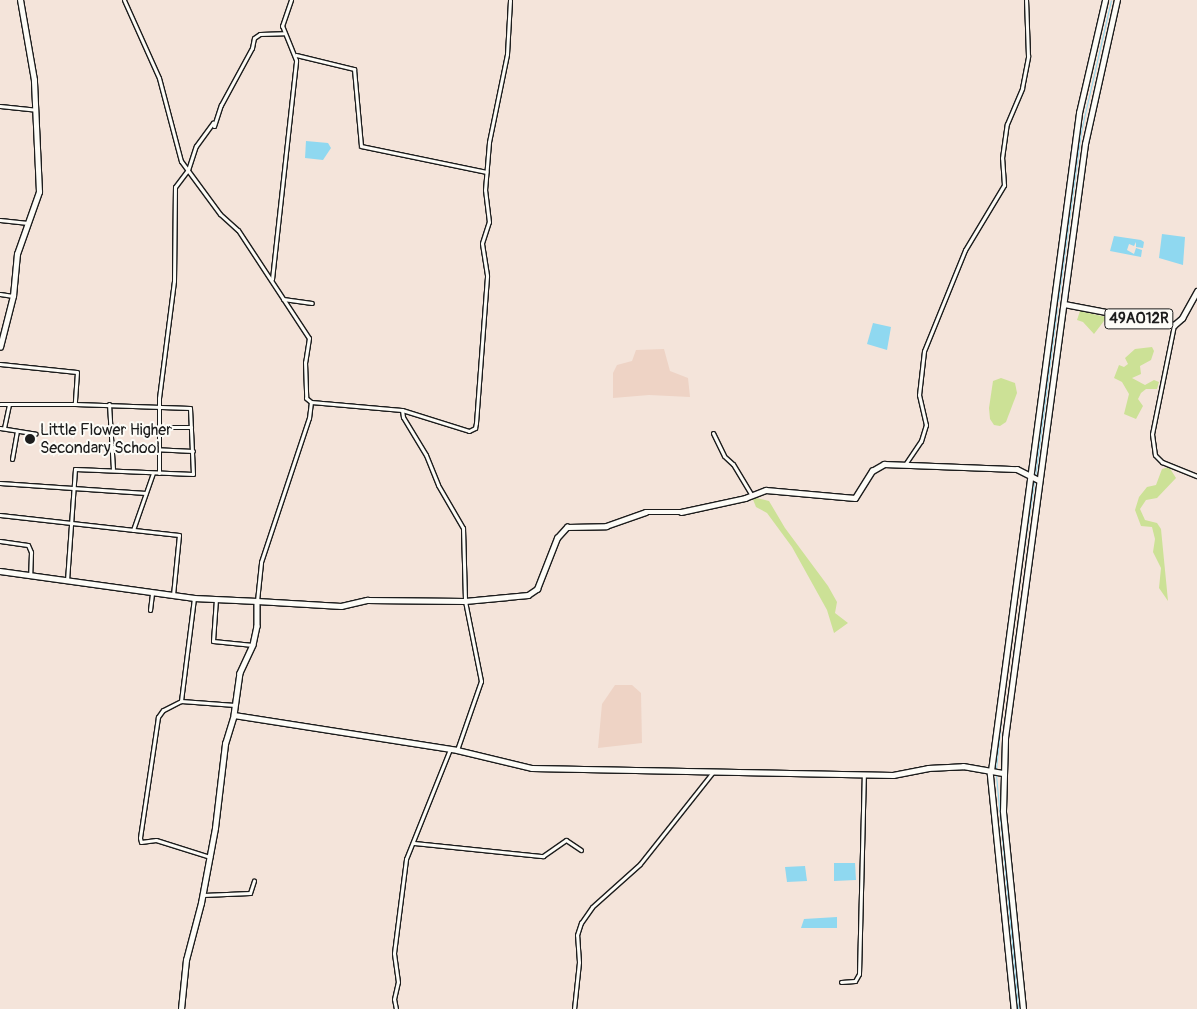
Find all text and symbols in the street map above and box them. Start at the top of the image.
road number: 49A012R [1104,306,1174,332]
place label: Little Flower Higher Secondary School [40,420,172,458]
marker: Little Flower Higher Secondary School [24,433,36,445]

